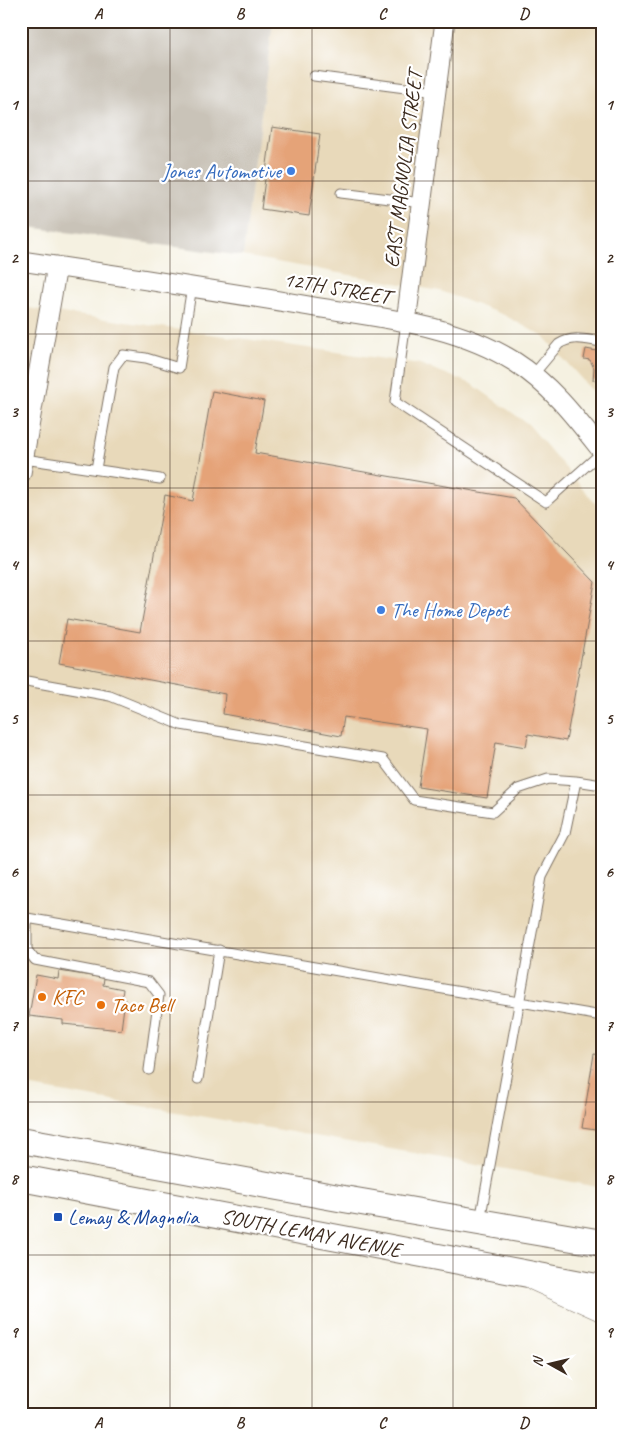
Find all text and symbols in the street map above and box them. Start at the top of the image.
text: A [94,4,104,24]
text: B [236,4,246,24]
text: C [378,4,388,24]
text: D [519,4,530,24]
street label: EAST MAGNOLIA STREET [378,65,429,269]
text: 1 [10,95,19,115]
text: 1 [605,95,614,115]
place label: Jones Automotive [161,158,283,184]
marker: Jones Automotive [285,165,297,177]
text: 2 [10,248,19,268]
text: 2 [605,248,614,268]
street label: 12TH STREET [282,266,398,311]
text: 3 [10,402,19,422]
text: 3 [605,402,614,422]
text: 4 [10,555,19,575]
text: 4 [605,555,614,575]
place label: The Home Depot [391,597,510,623]
marker: The Home Depot [375,604,387,616]
text: 5 [11,709,20,729]
text: 5 [606,709,615,729]
text: 6 [10,862,19,882]
text: 6 [605,862,614,882]
place label: KFC [52,984,85,1010]
marker: KFC [36,991,48,1003]
place label: Taco Bell [111,992,176,1018]
marker: Taco Bell [95,999,107,1011]
text: 7 [10,1016,19,1036]
text: 7 [605,1016,614,1036]
text: 8 [10,1169,19,1189]
text: 8 [605,1169,614,1189]
street label: SOUTH LEMAY AVENUE [219,1203,406,1264]
place label: Lemay & Magnolia [68,1204,200,1230]
marker: Lemay & Magnolia [52,1211,64,1223]
text: 9 [10,1322,19,1342]
text: 9 [605,1322,614,1342]
north arrow [526,1338,576,1388]
text: N [529,1354,547,1368]
text: A [94,1413,104,1433]
text: B [236,1413,246,1433]
text: C [378,1413,388,1433]
text: D [519,1413,530,1433]

